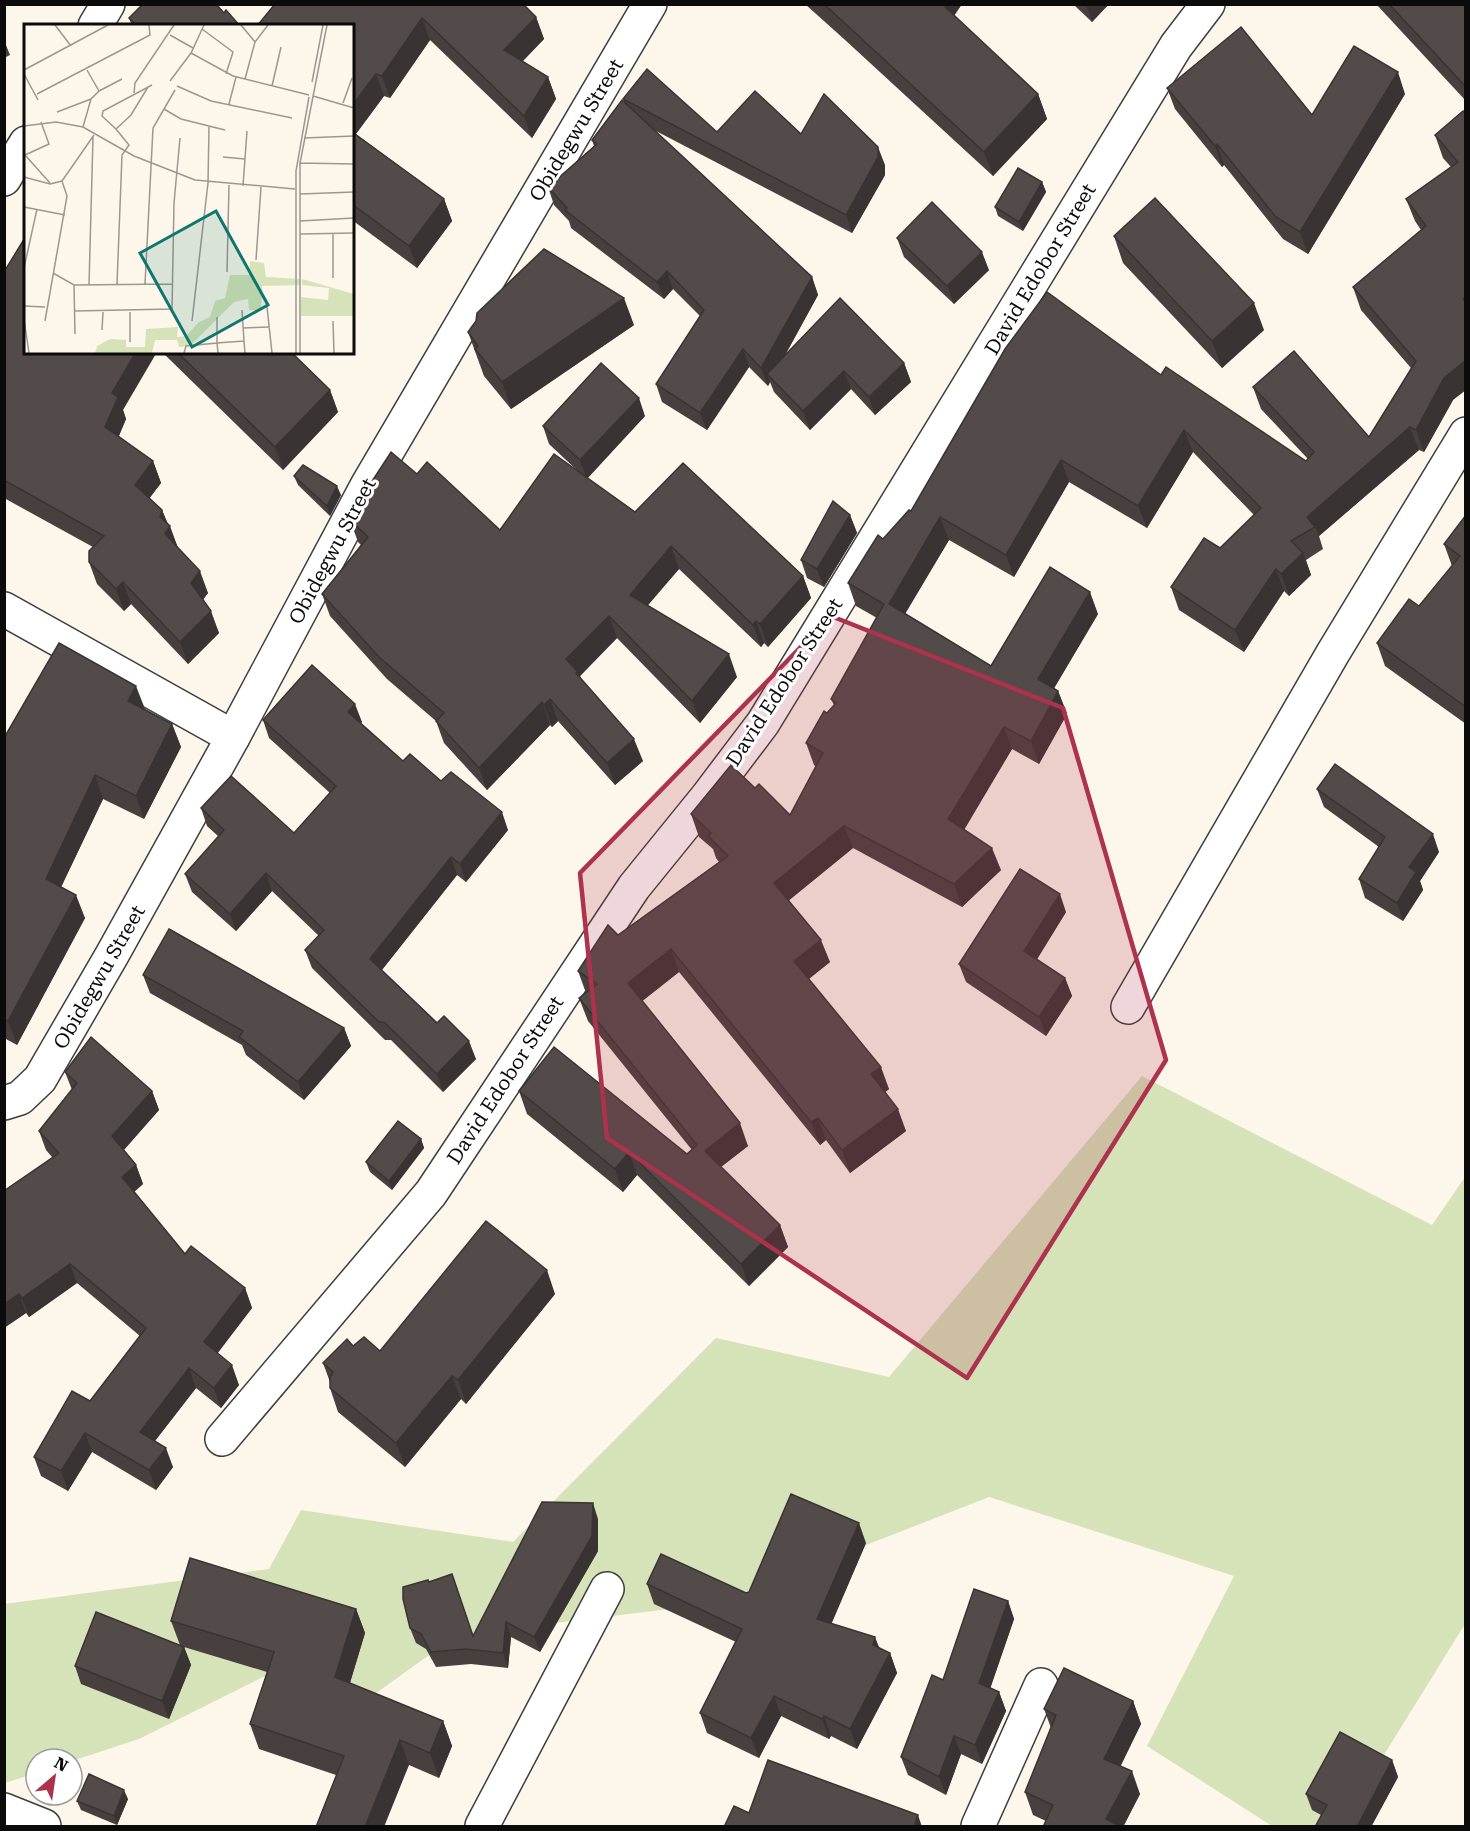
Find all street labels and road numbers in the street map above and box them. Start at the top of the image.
street label: Obidegwu Street [524,54,628,206]
street label: David Edobor Street [979,179,1101,359]
street label: Obidegwu Street [283,473,381,628]
street label: David Edobor Street [721,593,848,771]
street label: Obidegwu Street [48,900,150,1053]
street label: David Edobor Street [442,991,569,1169]

